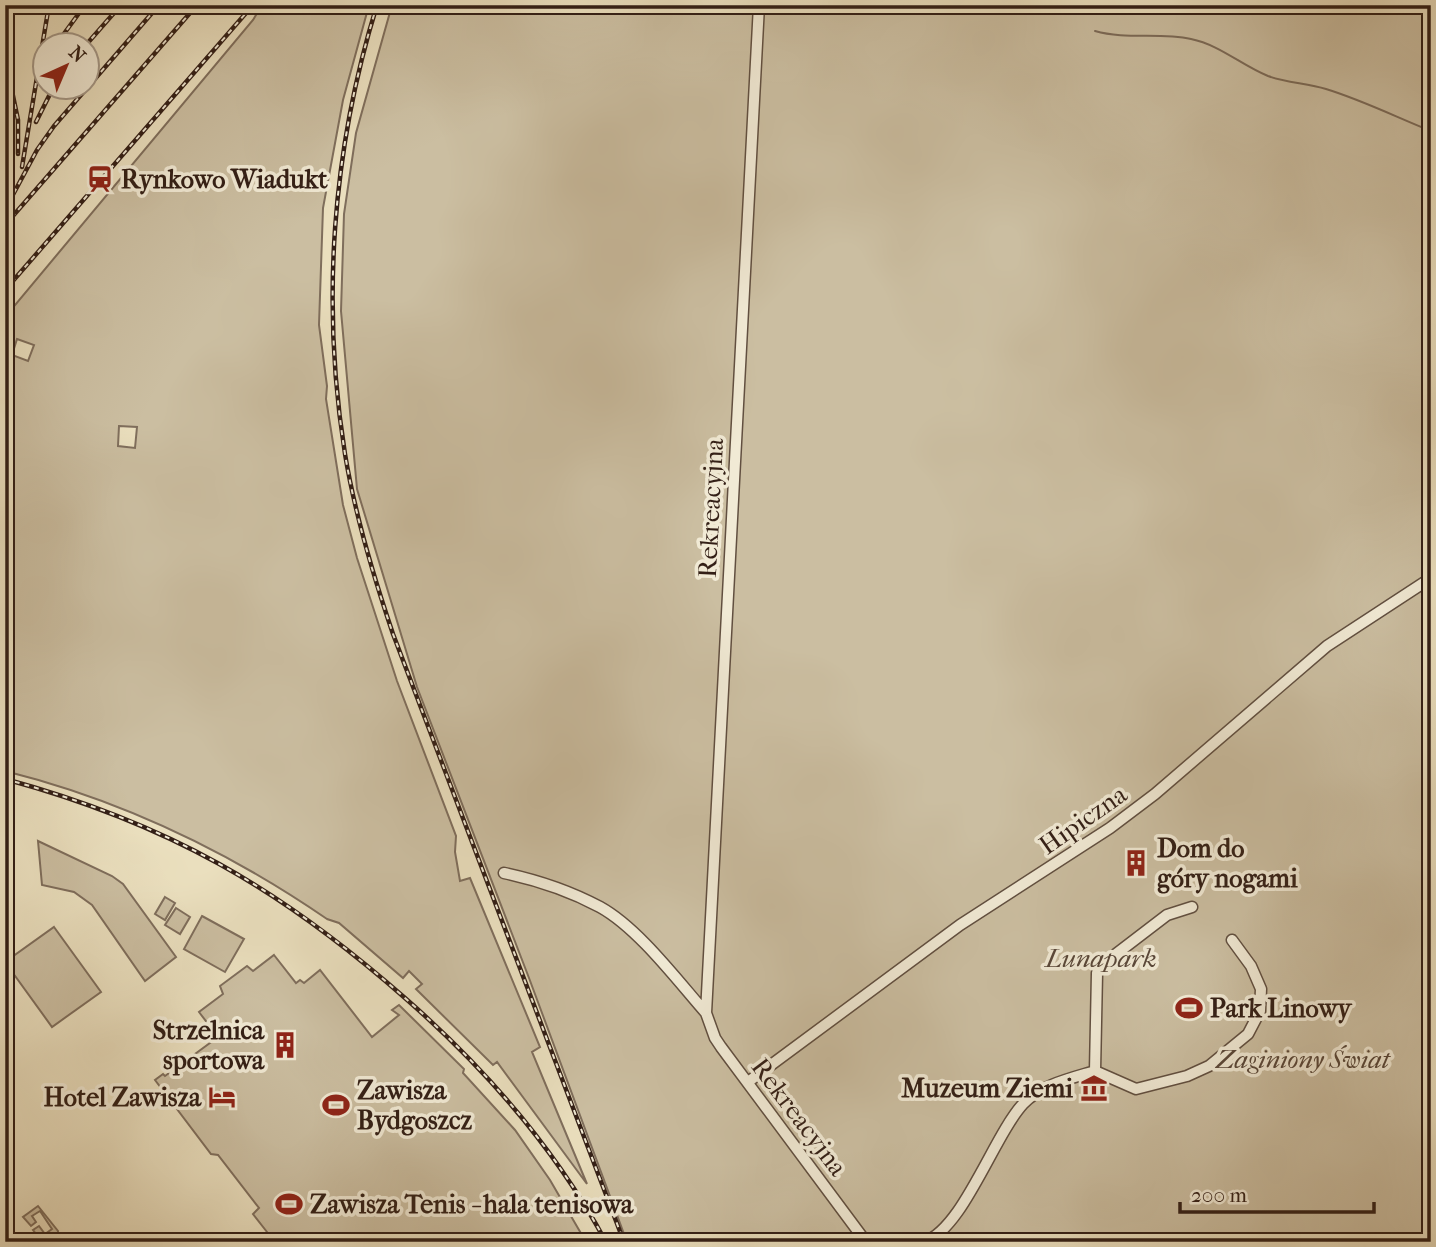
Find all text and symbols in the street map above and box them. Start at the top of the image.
north arrow [32,32,102,102]
text: N [64,42,90,68]
station icon: Rynkowo Wiadukt [85,164,115,194]
place label: Rynkowo Wiadukt [121,164,328,195]
street label: Rekreacyjna [692,437,730,578]
street label: Hipiczna [1033,778,1134,861]
place label: Dom do góry nogami [1157,833,1298,894]
building icon: Dom do góry nogami [1121,848,1151,878]
park label: Lunapark [1043,943,1157,974]
sports icon: Park Linowy [1174,993,1204,1023]
place label: Park Linowy [1210,993,1354,1024]
place label: Strzelnica sportowa [153,1015,265,1076]
building icon: Strzelnica sportowa [270,1030,300,1060]
park label: Zaginiony Świat [1214,1044,1392,1075]
street label: Rekreacyjna [745,1052,854,1183]
place label: Muzeum Ziemi [901,1073,1073,1104]
museum icon: Muzeum Ziemi [1079,1073,1109,1103]
place label: Zawisza Bydgoszcz [357,1075,473,1136]
place label: Hotel Zawisza [44,1082,202,1113]
hotel icon: Hotel Zawisza [207,1082,237,1112]
sports icon: Zawisza Bydgoszcz [321,1090,351,1120]
scale bar [1180,1170,1375,1214]
text: 200 m [1191,1183,1247,1207]
sports icon: Zawisza Tenis - hala tenisowa [274,1189,304,1219]
place label: Zawisza Tenis - hala tenisowa [310,1189,634,1220]

